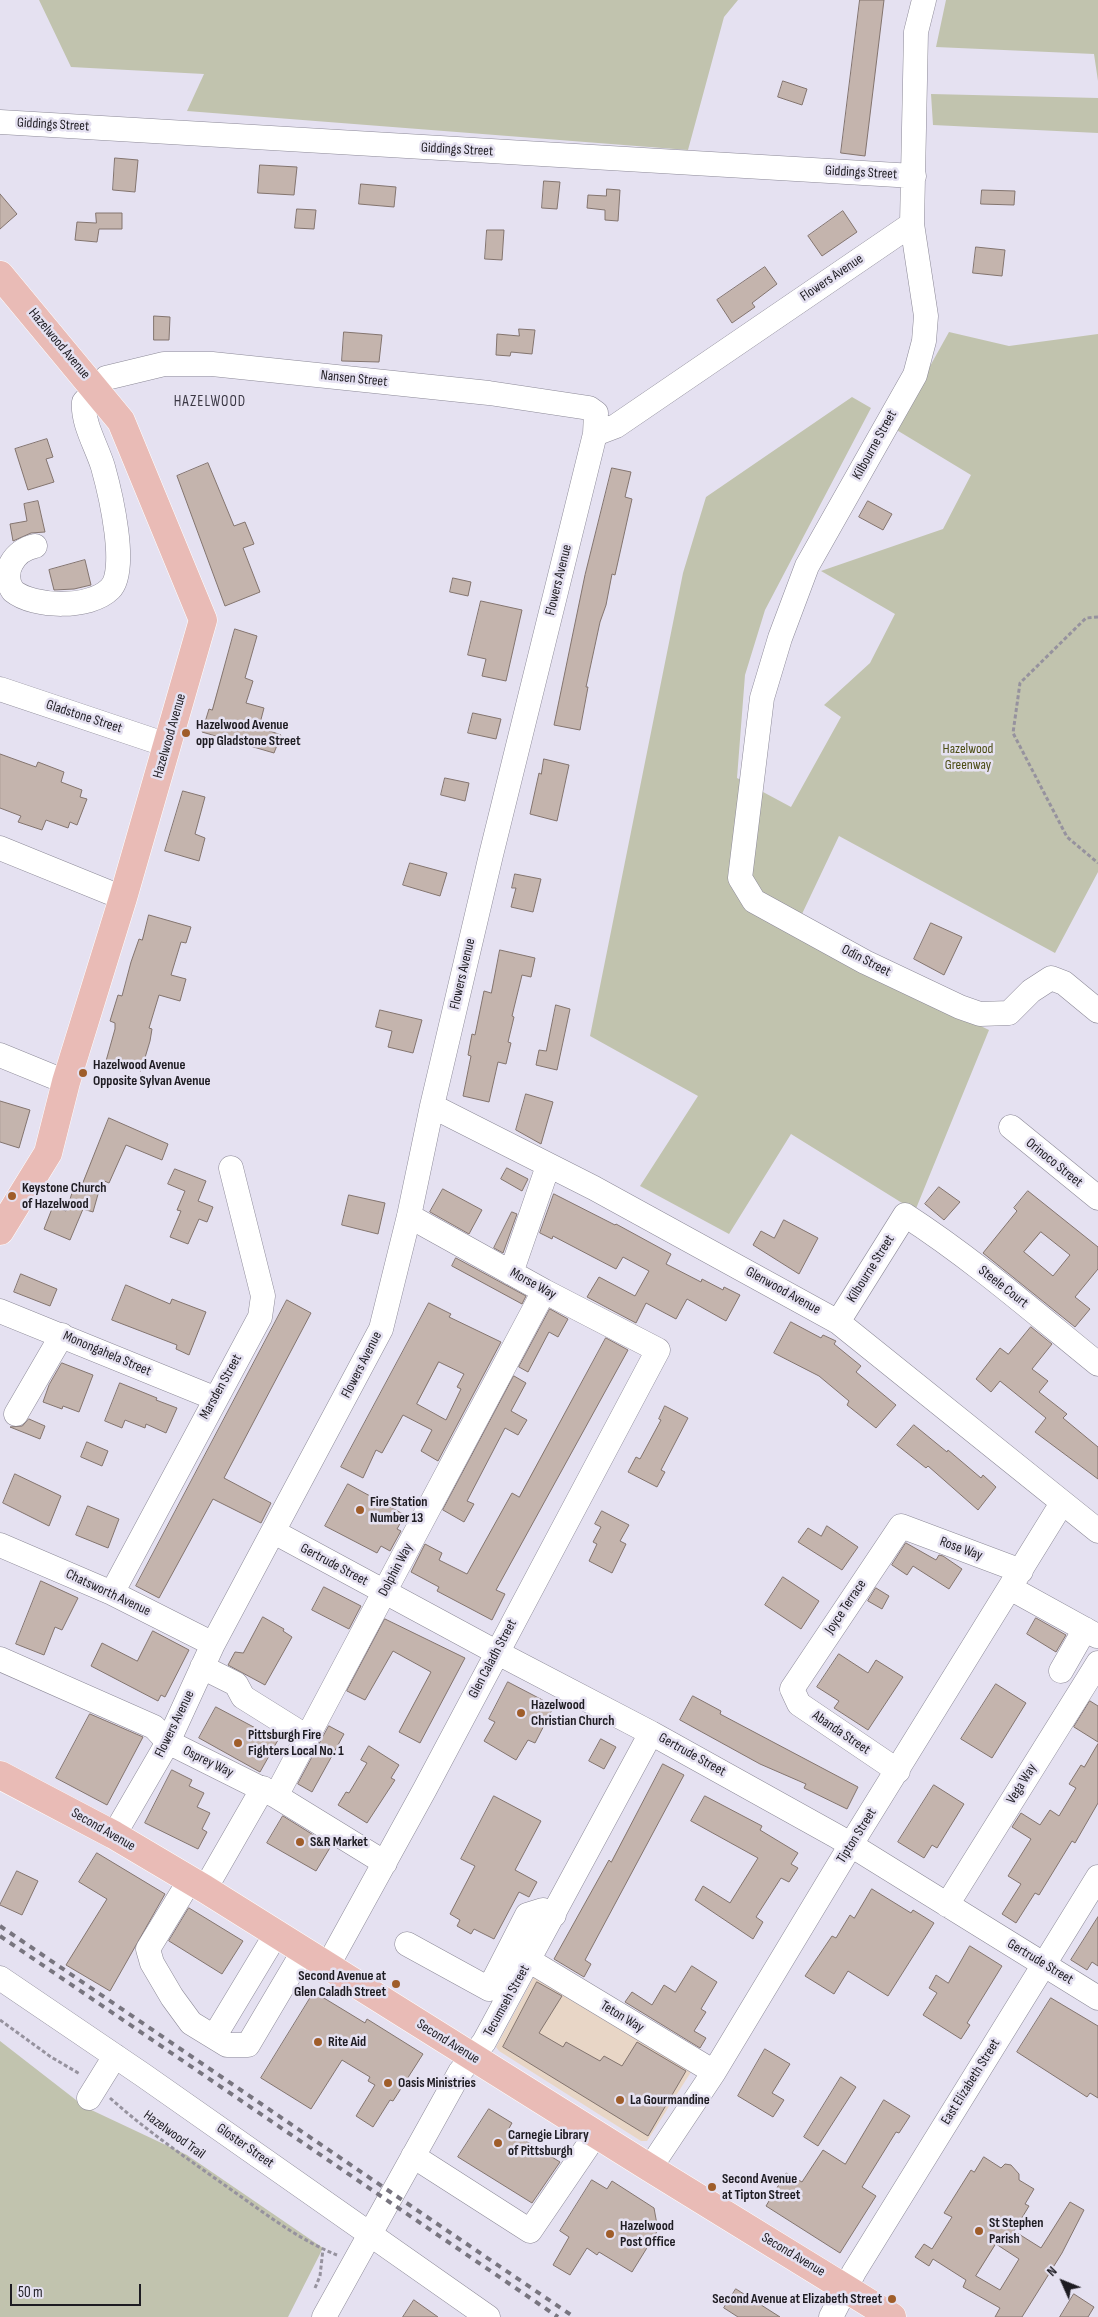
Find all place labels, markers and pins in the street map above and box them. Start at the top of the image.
place label: Hazelwood Avenue opp Gladstone Street [196,717,301,750]
marker: Hazelwood Avenue opp Gladstone Street [180,727,192,739]
place label: Hazelwood Avenue Opposite Sylvan Avenue [93,1057,211,1090]
marker: Hazelwood Avenue Opposite Sylvan Avenue [77,1067,89,1079]
place label: Keystone Church of Hazelwood [22,1180,107,1212]
marker: Keystone Church of Hazelwood [6,1190,18,1202]
place label: Fire Station Number 13 [370,1494,427,1526]
marker: Fire Station Number 13 [354,1504,366,1516]
place label: Hazelwood Christian Church [531,1697,614,1730]
marker: Hazelwood Christian Church [515,1707,527,1719]
place label: Pittsburgh Fire Fighters Local No. 1 [248,1727,344,1760]
marker: Pittsburgh Fire Fighters Local No. 1 [232,1737,244,1749]
place label: S&R Market [310,1834,368,1850]
marker: S&R Market [294,1836,306,1848]
place label: Second Avenue at Glen Caladh Street [294,1968,386,2000]
marker: Second Avenue at Glen Caladh Street [390,1978,402,1990]
place label: Rite Aid [328,2034,366,2050]
marker: Rite Aid [312,2036,324,2048]
place label: Oasis Ministries [398,2075,476,2091]
marker: Oasis Ministries [382,2077,394,2089]
place label: La Gourmandine [630,2092,710,2108]
marker: La Gourmandine [614,2094,626,2106]
place label: Carnegie Library of Pittsburgh [508,2127,589,2160]
marker: Carnegie Library of Pittsburgh [492,2137,504,2149]
place label: Second Avenue at Tipton Street [722,2171,800,2204]
marker: Second Avenue at Tipton Street [706,2181,718,2193]
place label: St Stephen Parish [989,2215,1043,2248]
place label: Hazelwood Post Office [620,2218,676,2250]
marker: St Stephen Parish [973,2225,985,2237]
marker: Hazelwood Post Office [604,2228,616,2240]
place label: Second Avenue at Elizabeth Street [712,2291,882,2307]
marker: Second Avenue at Elizabeth Street [886,2293,898,2305]

